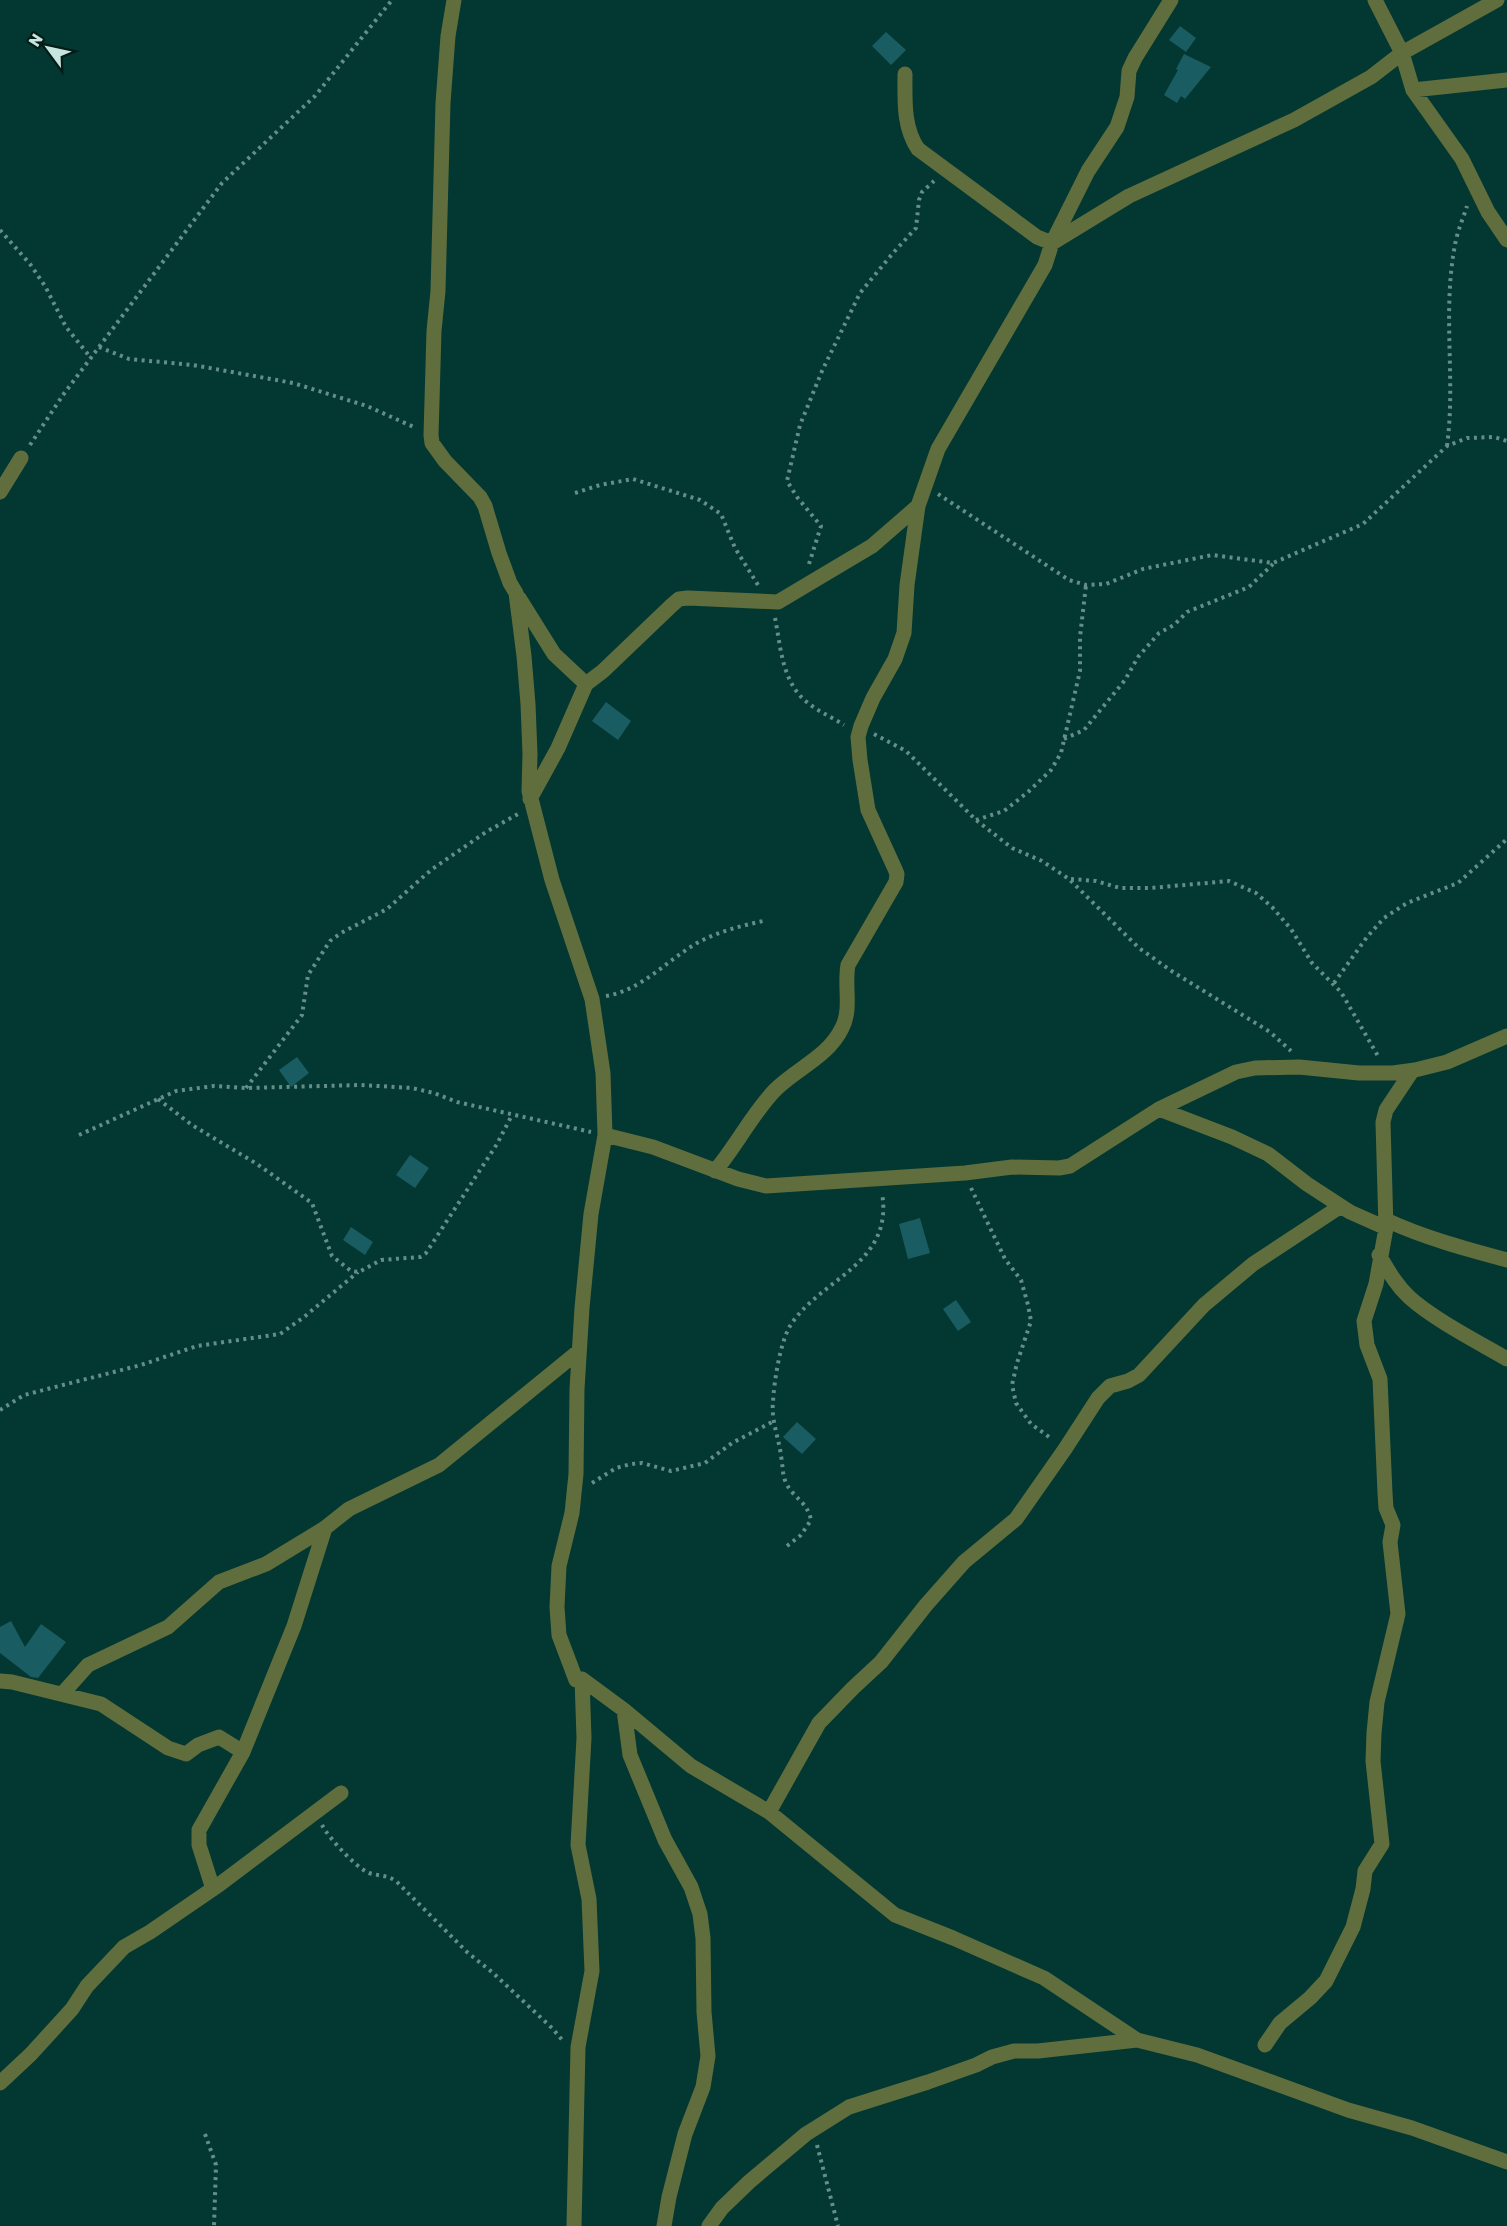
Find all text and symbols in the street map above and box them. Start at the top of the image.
north arrow [18,18,78,78]
text: N [25,30,47,50]

